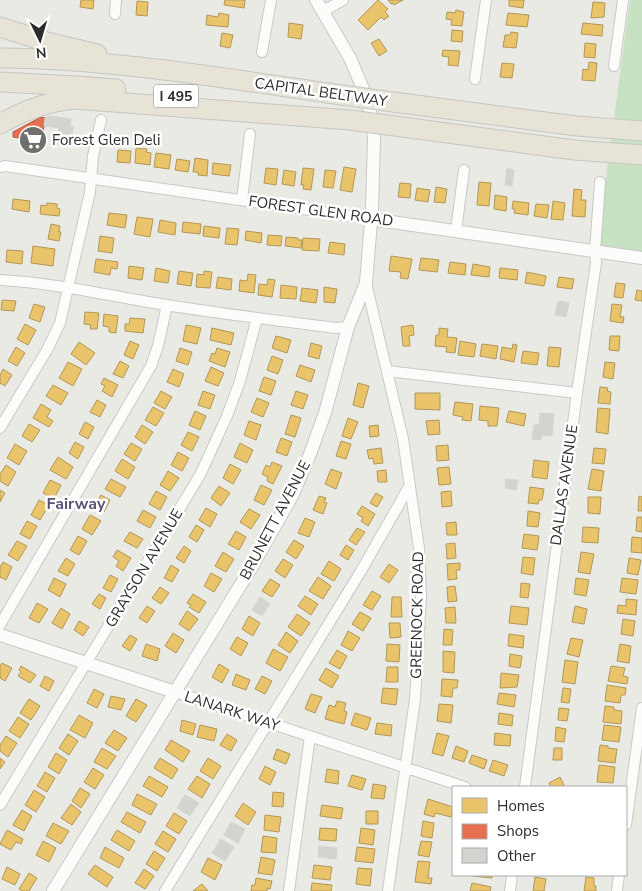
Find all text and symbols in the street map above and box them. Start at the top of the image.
north arrow [15,15,65,65]
text: N [35,43,47,62]
street label: CAPITAL BELTWAY [253,73,390,111]
road number: I 495 [154,84,198,108]
supermarket icon: Forest Glen Deli [18,125,48,155]
place label: Forest Glen Deli [52,130,160,150]
street label: FOREST GLEN ROAD [247,191,395,231]
street label: DALLAS AVENUE [546,423,582,547]
street label: BRUNETT AVENUE [235,457,315,583]
district label: Fairway [47,493,106,515]
street label: GRAYSON AVENUE [101,505,187,631]
street label: GREENOCK ROAD [406,551,428,679]
street label: LANARK WAY [182,686,283,736]
legend [452,786,627,876]
text: Homes [497,796,545,816]
text: Shops [497,821,539,841]
text: Other [497,846,536,866]

